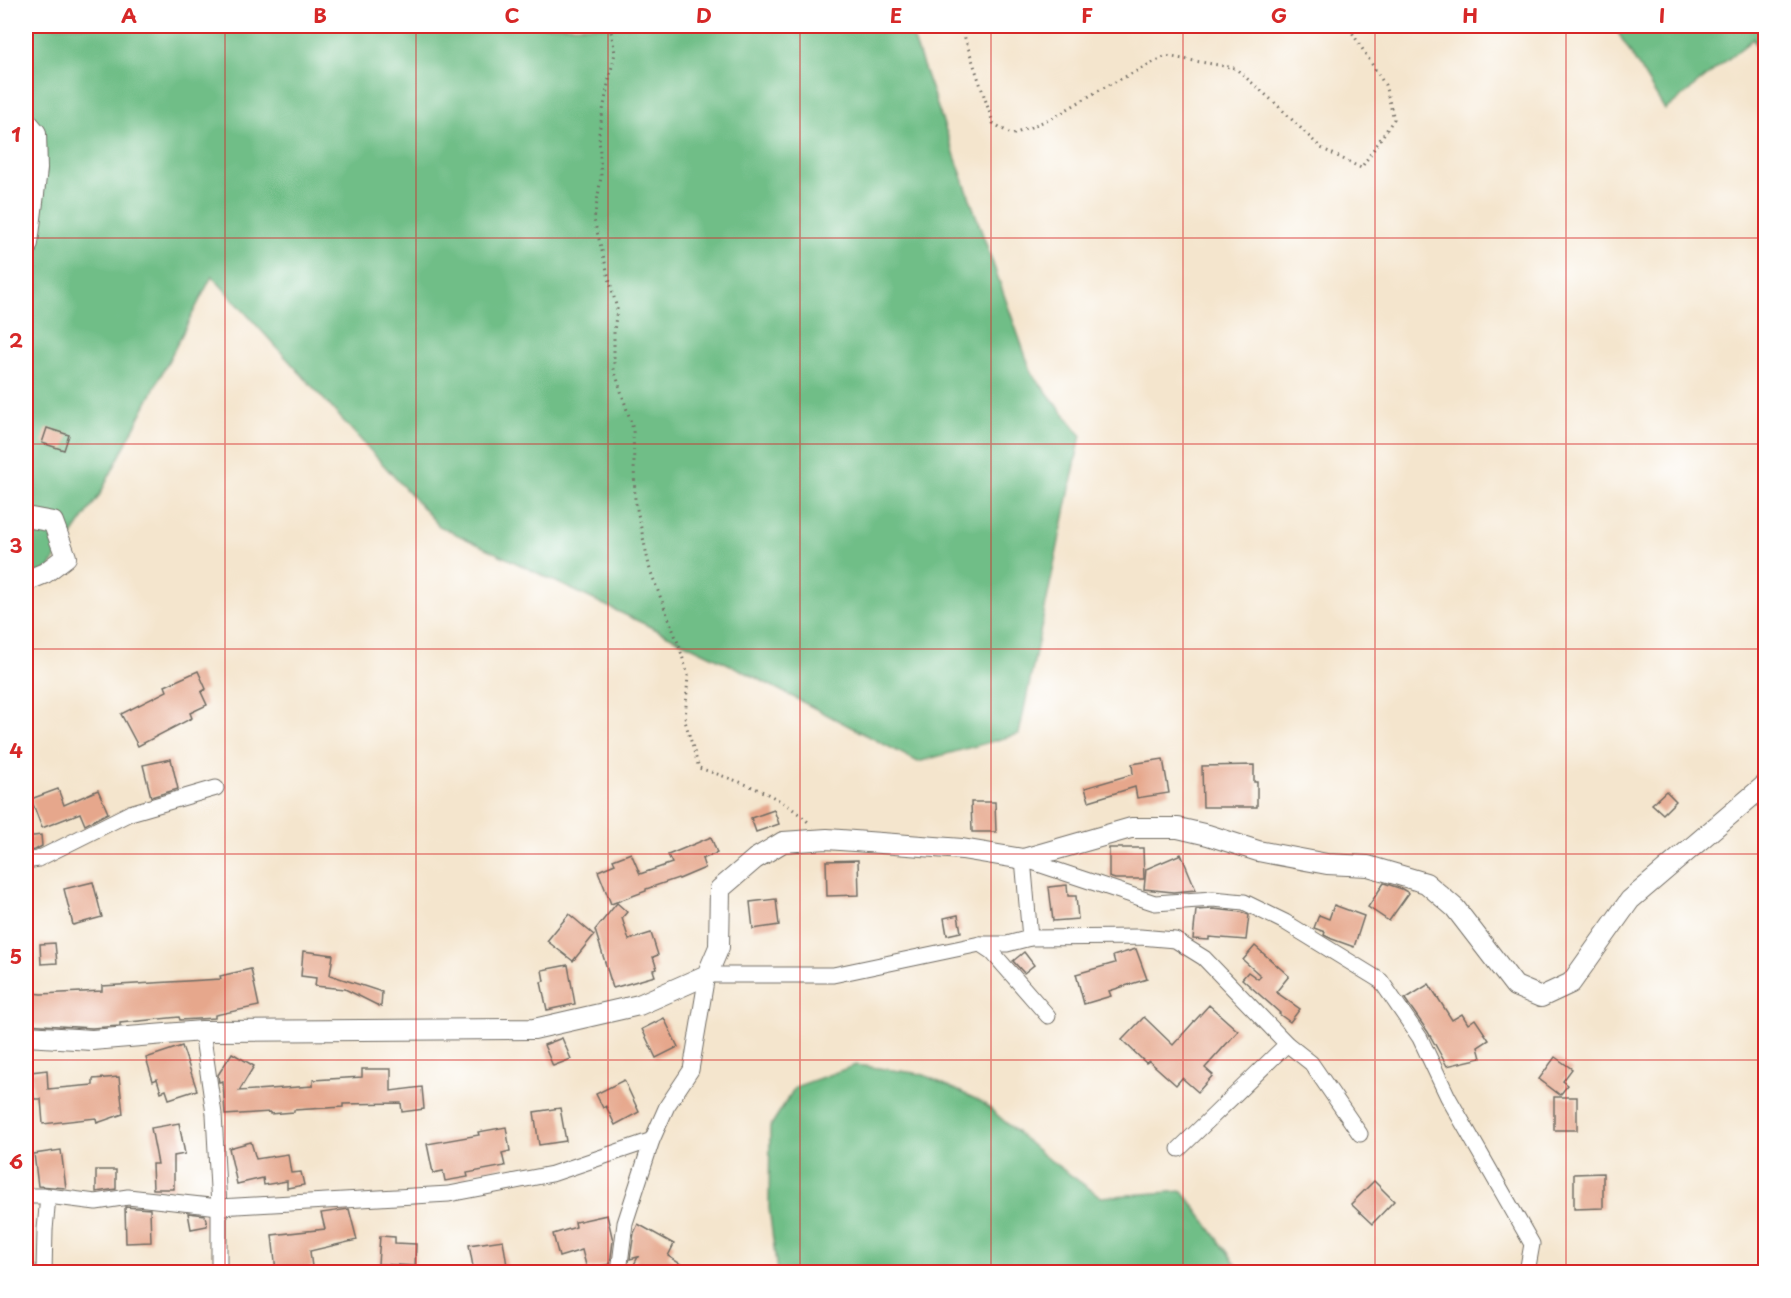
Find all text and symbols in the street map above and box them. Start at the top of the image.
text: A [121,0,137,30]
text: B [313,0,327,30]
text: C [504,0,520,30]
text: D [696,0,712,30]
text: E [890,0,902,30]
text: F [1081,0,1093,30]
text: G [1271,0,1287,30]
text: H [1462,0,1478,30]
text: I [1659,0,1665,30]
text: 1 [11,119,21,149]
text: 2 [9,325,23,355]
text: 3 [9,530,23,560]
text: 4 [9,735,23,765]
text: 5 [10,941,22,971]
text: 6 [9,1146,23,1176]

